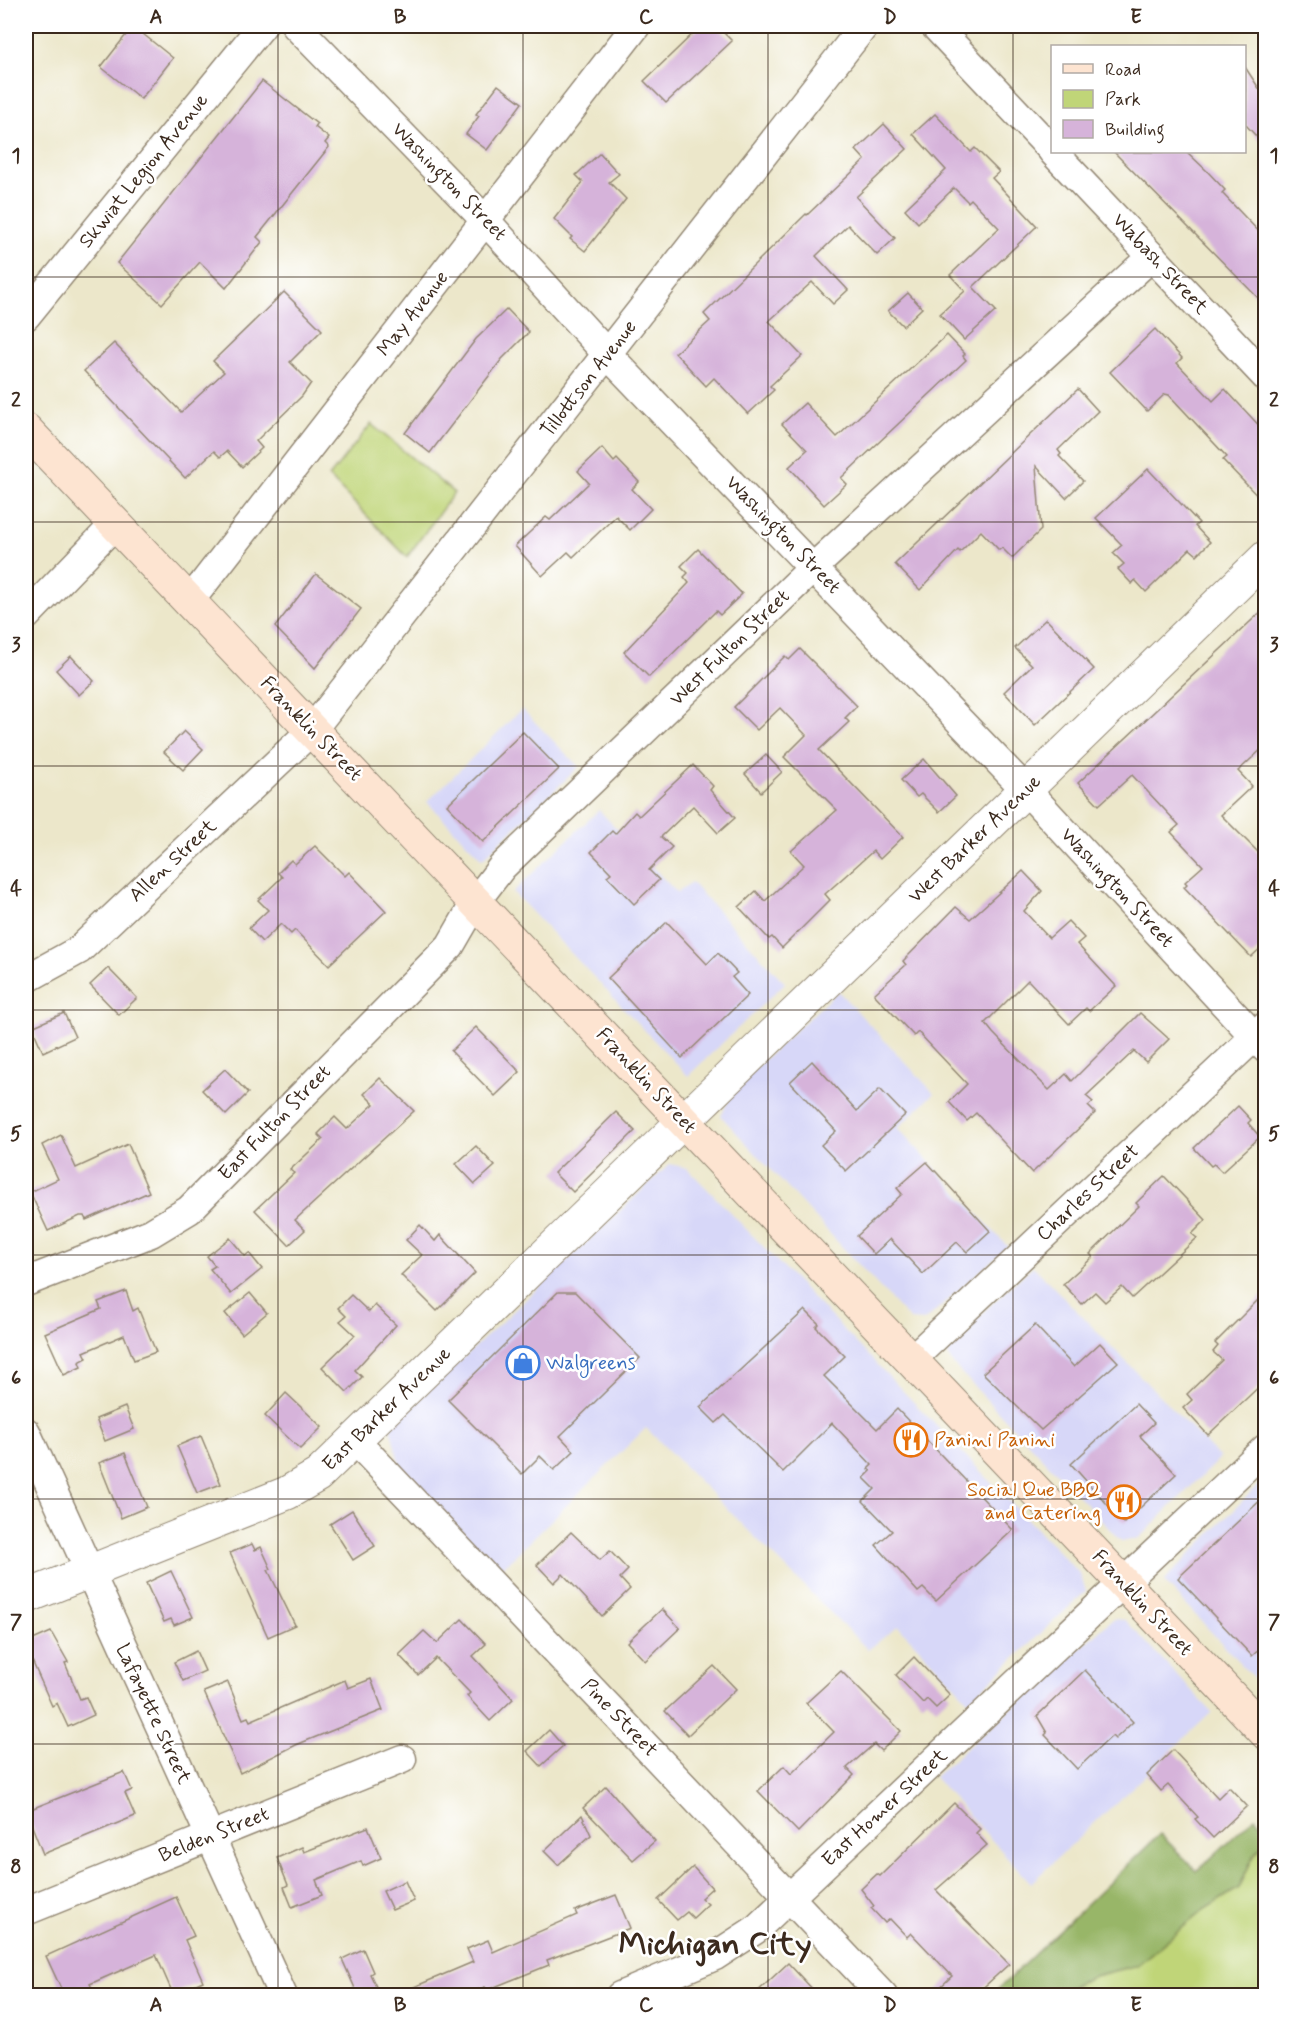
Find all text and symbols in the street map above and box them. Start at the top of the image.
text: A [149,4,163,31]
text: B [394,4,407,31]
text: C [639,4,654,31]
text: D [883,4,897,31]
text: E [1130,4,1142,31]
legend [1051,45,1246,153]
text: Road [1105,58,1141,82]
street label: Skwiat Legion Avenue [73,88,216,255]
text: Park [1105,88,1141,112]
street label: Washington Street [384,117,513,249]
text: Building [1105,118,1165,144]
text: 1 [12,143,20,170]
text: 1 [1270,143,1278,170]
street label: Wabash Street [1106,207,1214,321]
street label: May Avenue [371,266,455,362]
street label: Tillottson Avenue [535,315,643,443]
text: 2 [11,387,21,414]
text: 2 [1269,387,1279,414]
street label: Washington Street [718,470,847,602]
street label: West Fulton Street [664,584,796,712]
text: 3 [11,632,21,659]
text: 3 [1269,632,1279,659]
street label: Franklin Street [254,671,368,787]
street label: West Barker Avenue [903,768,1047,910]
street label: Allen Street [123,813,223,909]
street label: Washington Street [1053,822,1180,955]
text: 4 [10,876,22,903]
text: 4 [1268,876,1280,903]
street label: Franklin Street [590,1022,702,1140]
street label: East Fulton Street [213,1059,337,1187]
text: 5 [10,1121,22,1148]
text: 5 [1268,1121,1280,1148]
street label: Charles Street [1031,1138,1145,1248]
street label: East Barker Avenue [317,1340,457,1478]
shop icon: Walgreens [505,1345,541,1381]
place label: Walgreens [546,1350,636,1378]
text: 6 [11,1365,21,1392]
text: 6 [1269,1365,1279,1392]
restaurant icon: Panini Panini [893,1422,929,1458]
place label: Panini Panini [934,1427,1055,1454]
place label: Social Que BBQ and Catering [967,1477,1101,1527]
restaurant icon: Social Que BBQ and Catering [1106,1484,1142,1520]
street label: Franklin Street [1086,1544,1198,1662]
text: 7 [10,1609,22,1636]
text: 7 [1268,1609,1280,1636]
street label: Lafayette Street [109,1639,197,1789]
street label: Pine Street [575,1673,663,1763]
street label: East Homer Street [816,1743,954,1873]
street label: Belden Street [155,1801,273,1869]
text: 8 [10,1854,22,1881]
text: 8 [1268,1854,1280,1881]
district label: Michigan City [619,1924,812,1967]
text: A [149,1992,163,2019]
text: B [394,1992,407,2019]
text: C [639,1992,654,2019]
text: D [883,1992,897,2019]
text: E [1130,1992,1142,2019]

